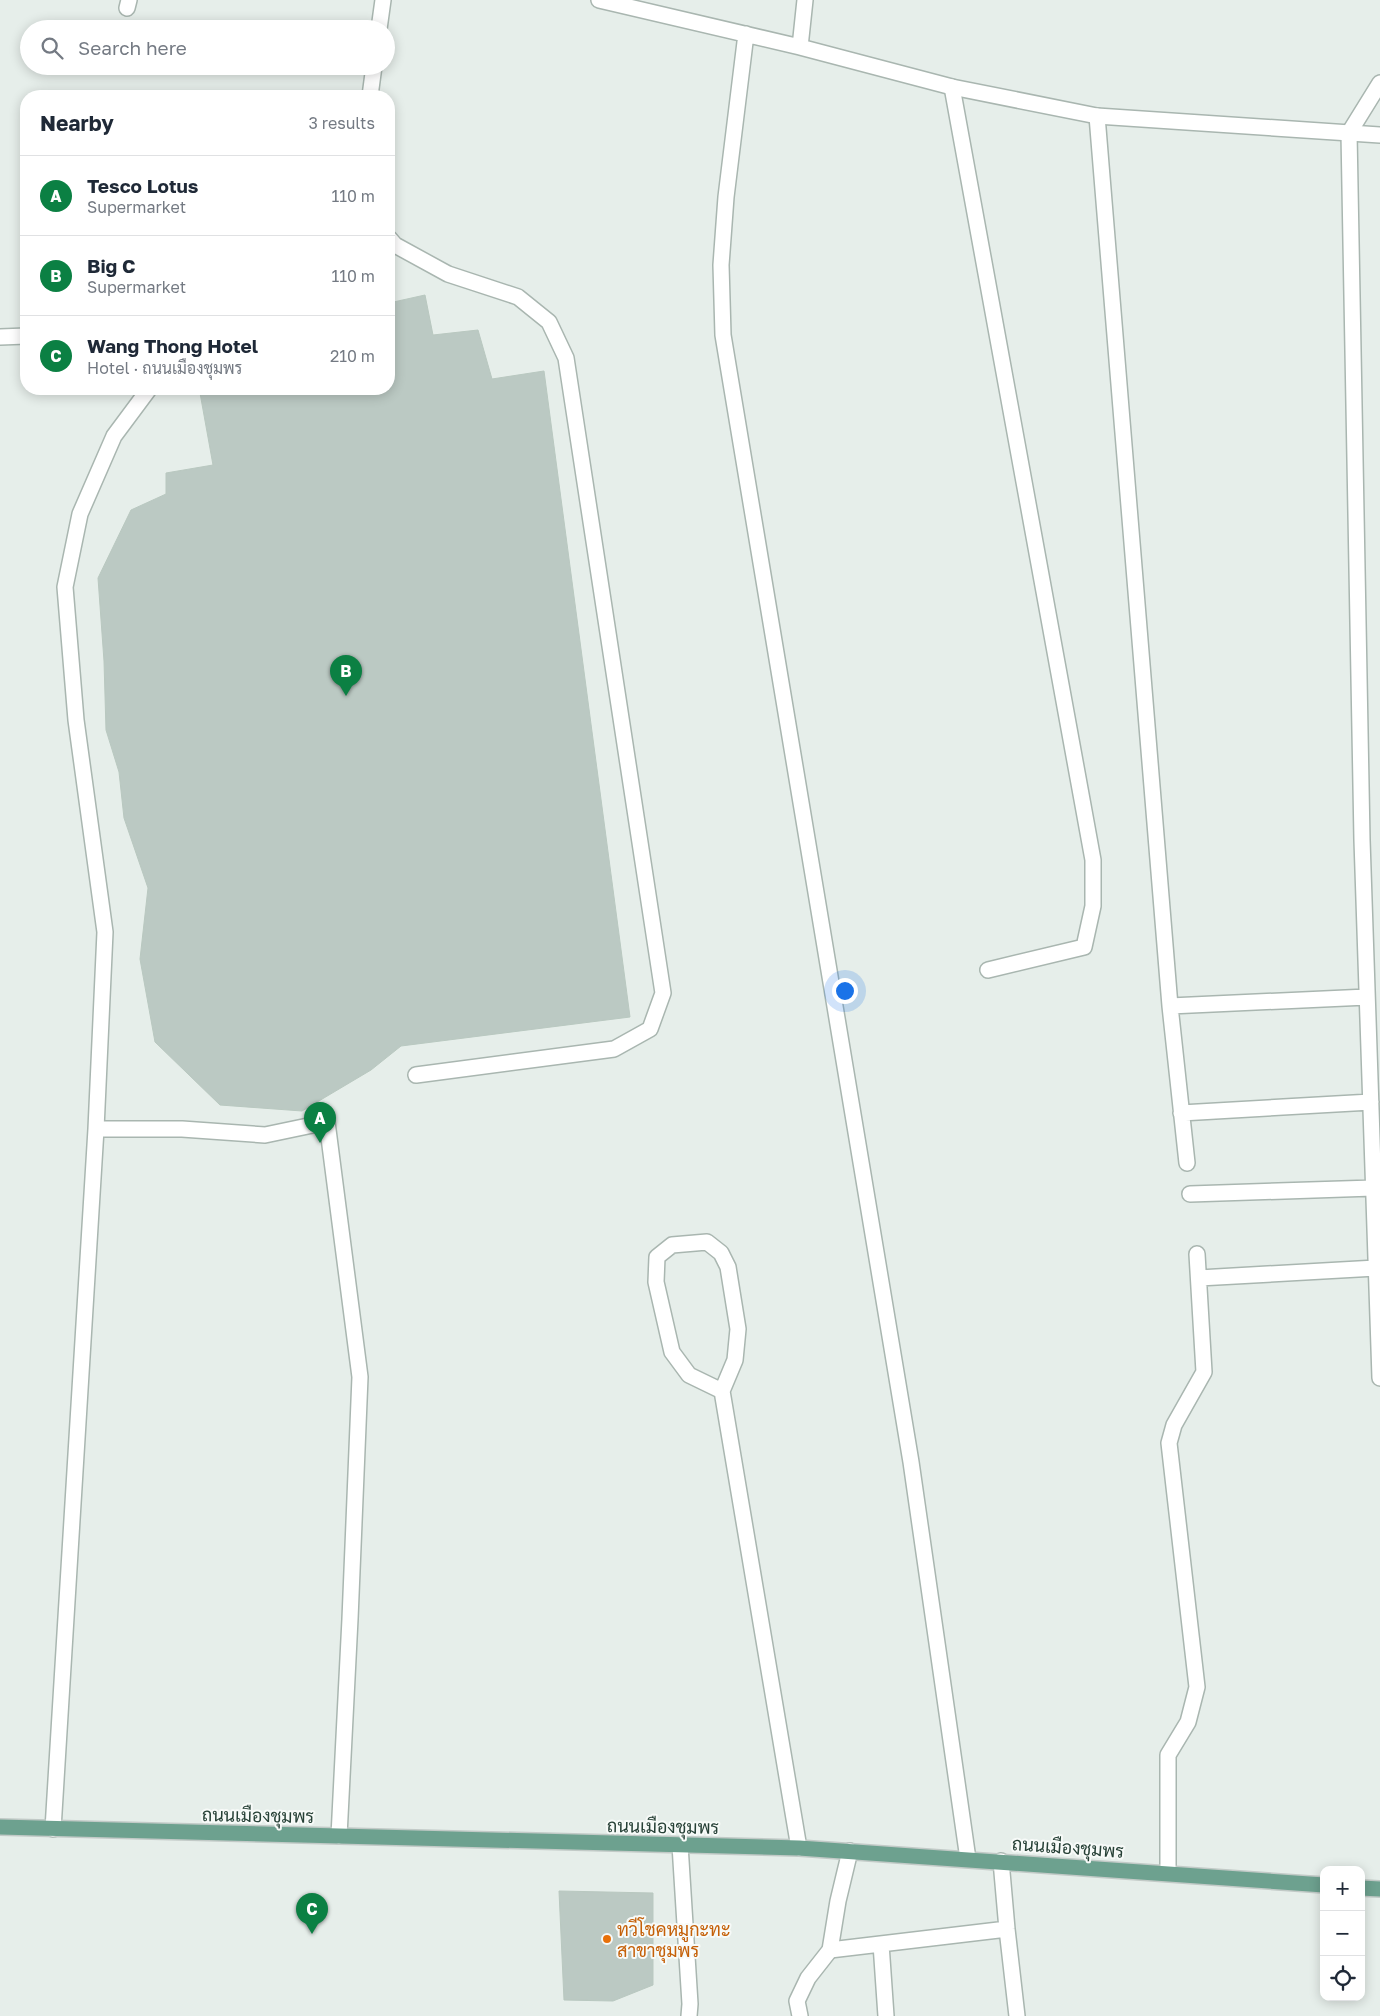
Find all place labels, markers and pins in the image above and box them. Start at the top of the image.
pin: B [330,655,362,696]
pin: A [304,1102,336,1143]
pin: C [296,1893,328,1934]
place label: ทวีโชคหมูกะทะ สาขาชุมพร [617,1917,731,1963]
marker: ทวีโชคหมูกะทะ สาขาชุมพร [601,1933,613,1945]

